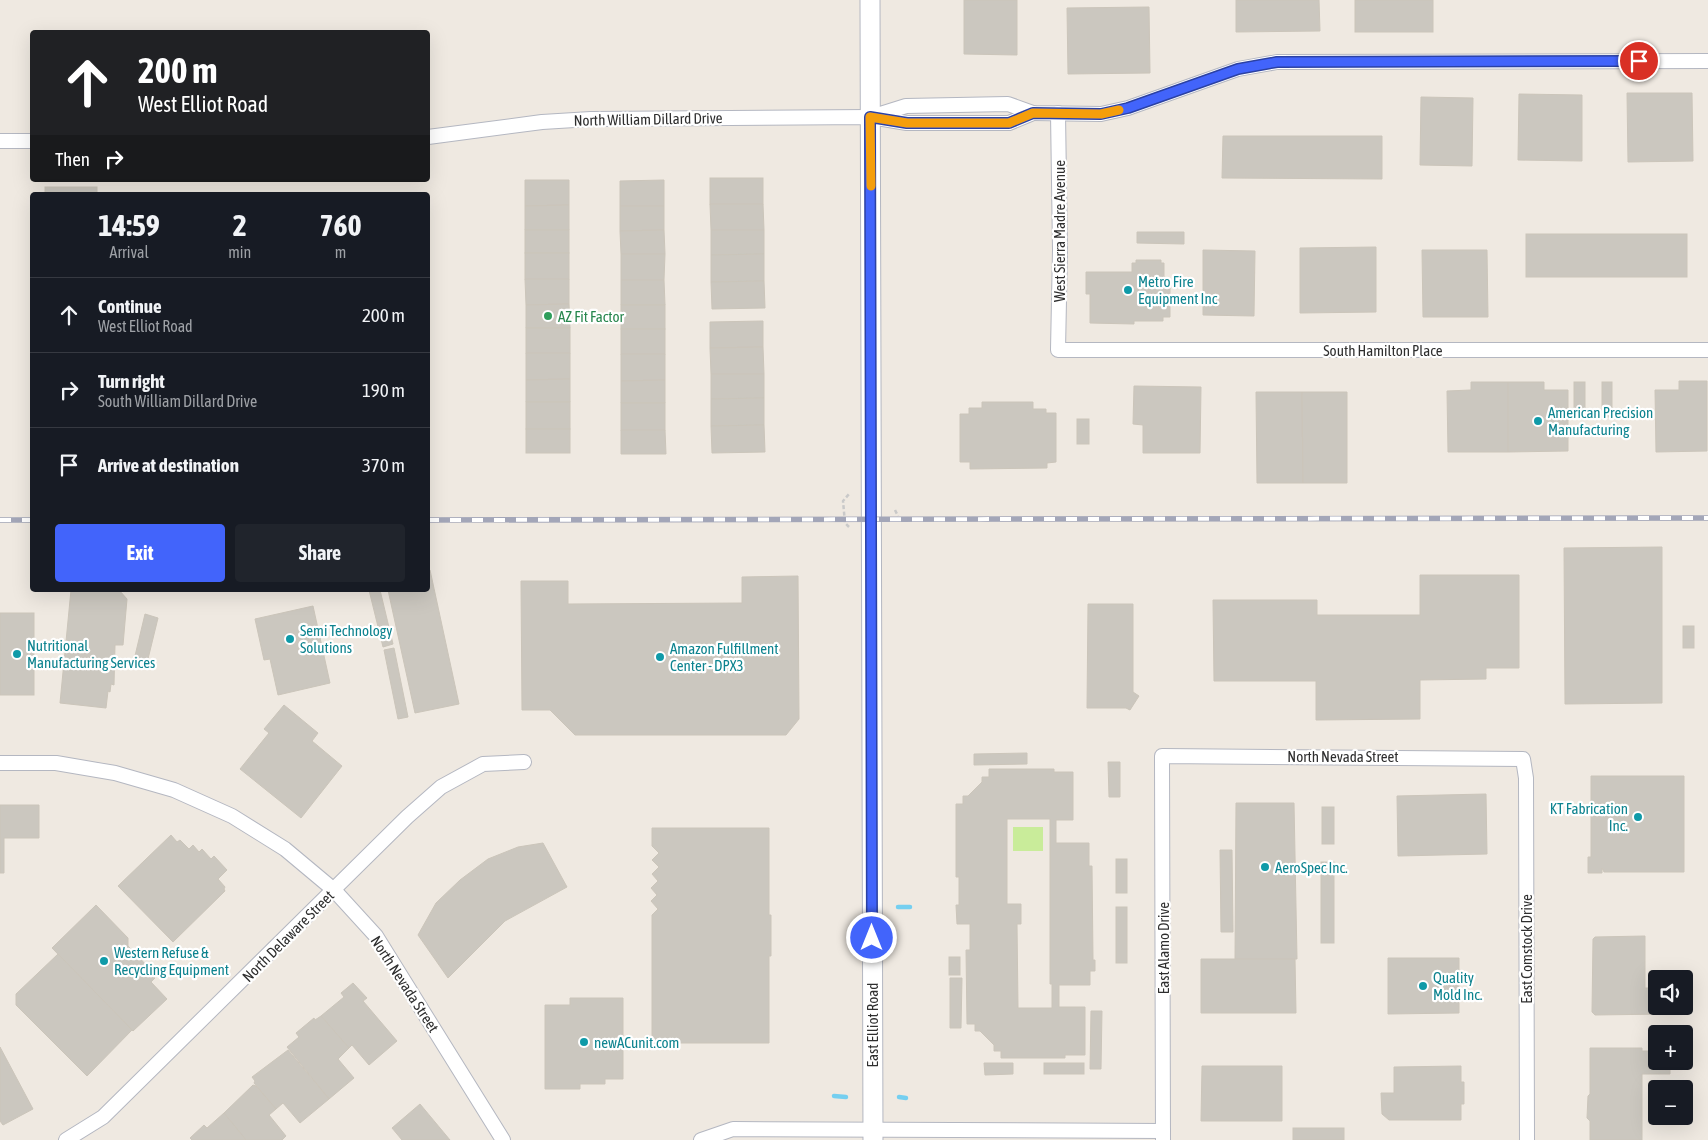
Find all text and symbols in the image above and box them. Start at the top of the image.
pin [1618,40,1660,82]
icon: arrive [1625,47,1653,75]
icon: ahead [55,50,120,115]
text: 200 m [138,50,217,90]
text: West Elliot Road [138,91,268,117]
street label: North William Dillard Drive [573,109,723,129]
icon: right [100,145,128,173]
text: Then [55,148,90,170]
street label: West Sierra Madre Avenue [1051,160,1068,302]
text: 14:59 [98,208,160,242]
text: 2 [233,208,247,242]
text: 760 [319,208,362,242]
text: Arrival [110,243,149,261]
text: min [228,243,251,261]
text: m [335,243,346,261]
place label: Metro Fire Equipment Inc [1138,273,1218,307]
marker: Metro Fire Equipment Inc [1122,284,1134,296]
text: Continue [98,295,162,317]
icon: ahead [55,301,83,329]
text: 200 m [362,304,405,326]
place label: AZ Fit Factor [558,308,625,325]
marker: AZ Fit Factor [542,310,554,322]
text: West Elliot Road [98,317,193,335]
street label: South Hamilton Place [1323,342,1443,359]
text: Turn right [98,370,165,392]
icon: right [55,376,83,404]
text: 190 m [362,379,405,401]
text: South William Dillard Drive [98,392,257,410]
place label: American Precision Manufacturing [1548,404,1653,438]
marker: American Precision Manufacturing [1532,415,1544,427]
icon: arrive [55,451,83,479]
text: Arrive at destination [98,454,239,476]
text: 370 m [362,454,405,476]
button: Exit [55,524,225,582]
button: Share [235,524,405,582]
place label: Semi Technology Solutions [300,622,393,656]
marker: Semi Technology Solutions [284,633,296,645]
place label: Nutritional Manufacturing Services [27,637,155,671]
place label: Amazon Fulfillment Center - DPX3 [670,640,779,674]
marker: Nutritional Manufacturing Services [11,648,23,660]
marker: Amazon Fulfillment Center - DPX3 [654,651,666,663]
street label: North Nevada Street [1287,748,1399,765]
place label: KT Fabrication Inc. [1550,800,1628,834]
marker: KT Fabrication Inc. [1632,811,1644,823]
place label: AeroSpec Inc. [1275,859,1348,876]
marker: AeroSpec Inc. [1259,861,1271,873]
street label: North Delaware Street [239,887,337,985]
street label: East Comstock Drive [1518,894,1535,1004]
street label: East Alamo Drive [1155,902,1172,994]
position arrow [845,911,897,963]
street label: North Nevada Street [368,933,442,1035]
place label: Western Refuse & Recycling Equipment [114,944,229,978]
marker: Western Refuse & Recycling Equipment [98,955,110,967]
place label: Quality Mold Inc. [1433,969,1483,1003]
map controls [1648,970,1693,1125]
button: sound [1648,970,1693,1015]
marker: Quality Mold Inc. [1417,980,1429,992]
street label: East Elliot Road [864,983,881,1067]
button: + [1648,1025,1693,1070]
place label: newACunit.com [594,1034,679,1051]
marker: newACunit.com [578,1036,590,1048]
button: − [1648,1080,1693,1125]

